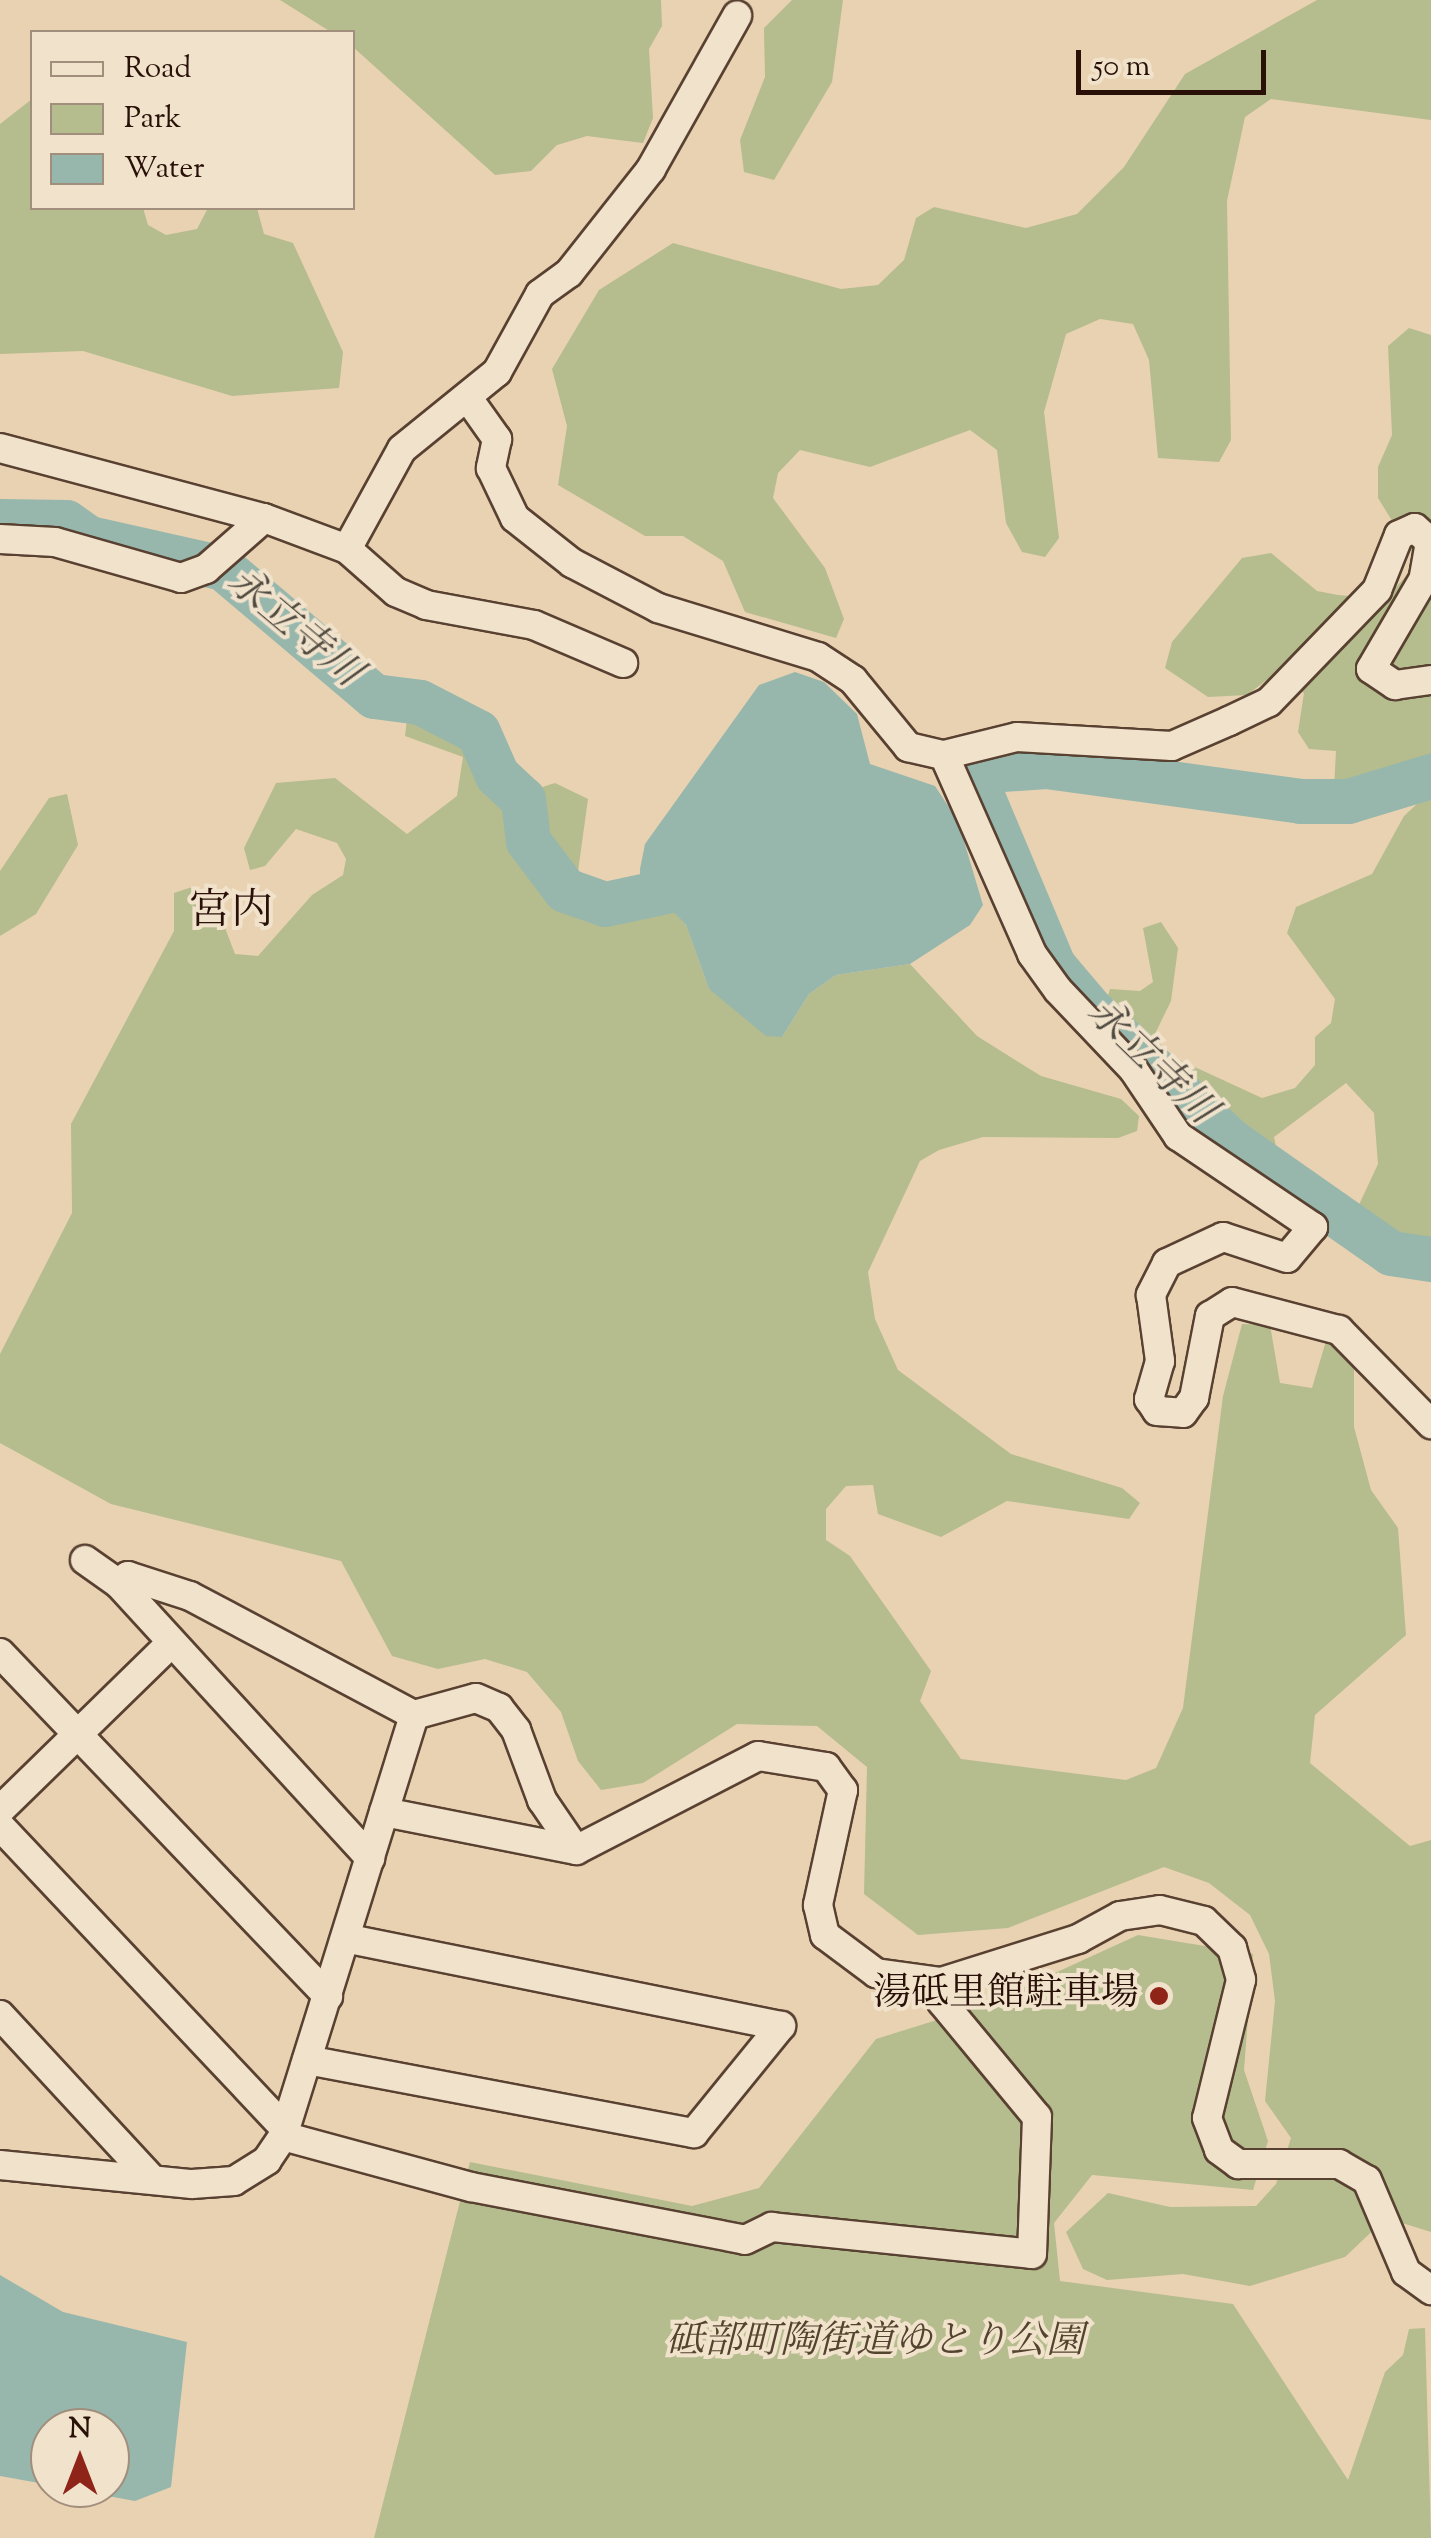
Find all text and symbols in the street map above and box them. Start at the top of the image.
legend [30,30,355,210]
scale bar [1081,30,1271,92]
text: 50 m [1093,46,1150,89]
text: Road [124,48,191,91]
text: Park [124,98,181,141]
text: Water [124,148,205,191]
water label: 永立寺川 [216,559,370,699]
district label: 宮内 [189,888,273,938]
water label: 永立寺川 [1076,990,1224,1136]
place label: 湯砥里館駐車場 [873,1973,1139,2019]
marker: 湯砥里館駐車場 [1148,1985,1170,2007]
park label: 砥部町陶街道ゆとり公園 [666,2321,1084,2367]
north arrow [30,2408,130,2508]
text: N [69,2410,91,2450]

